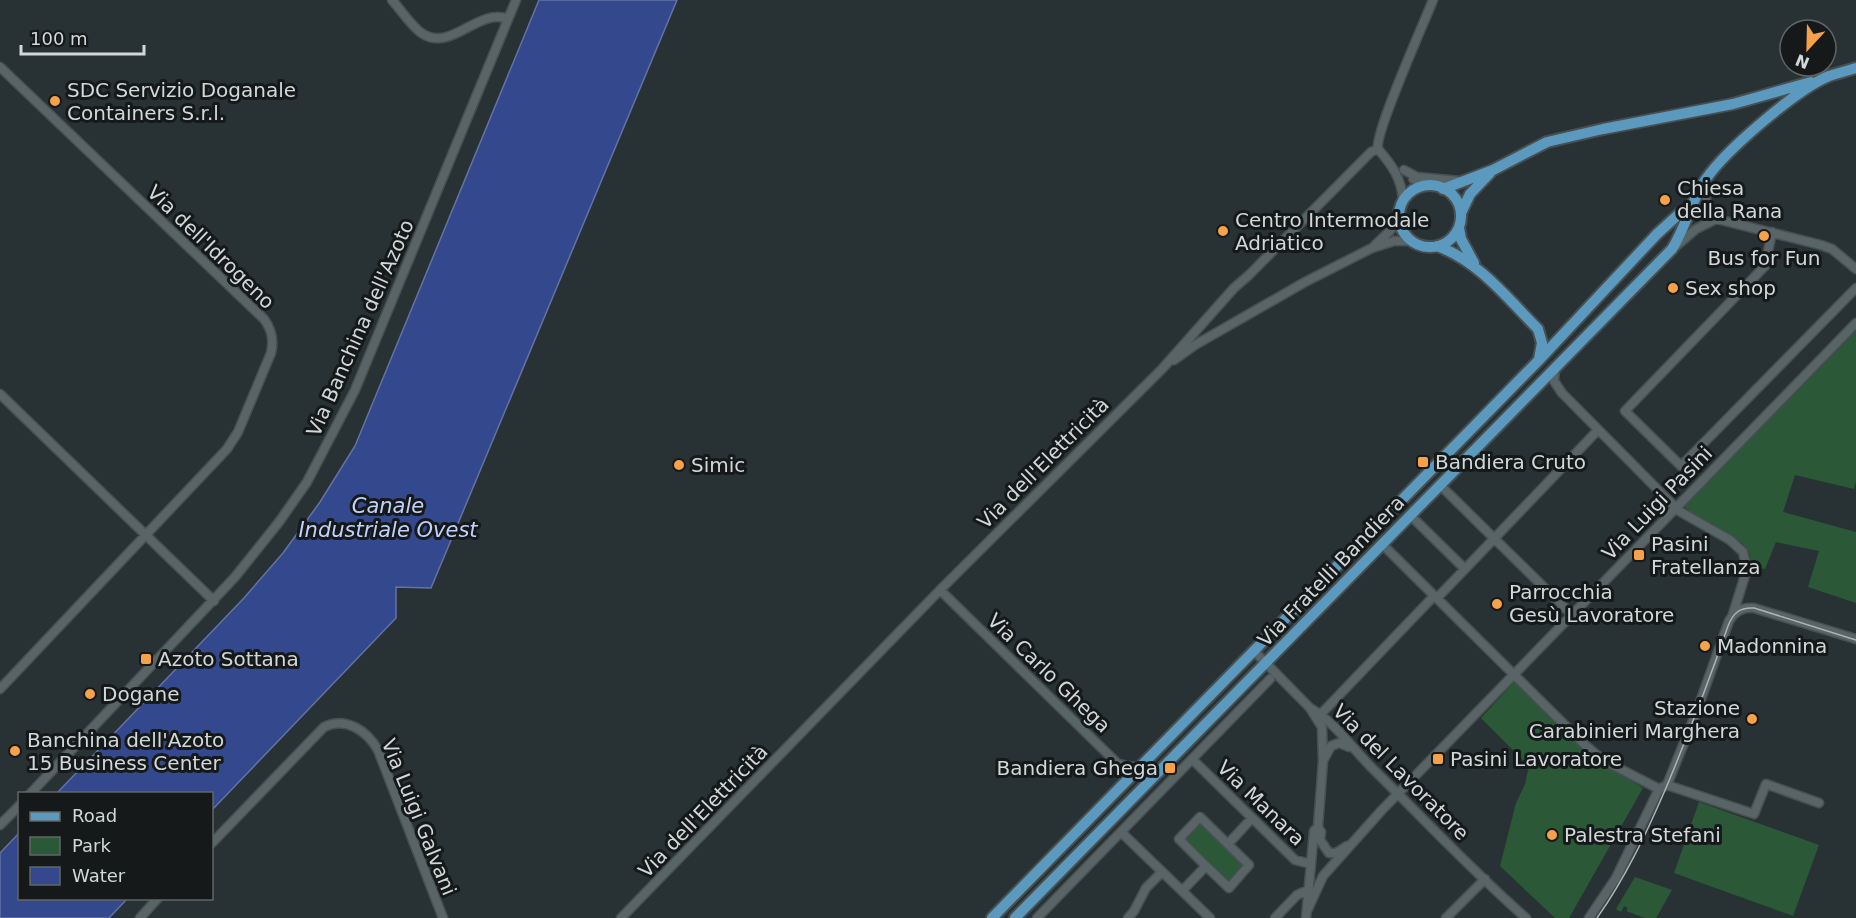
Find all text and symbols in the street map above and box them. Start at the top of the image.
scale bar [21,18,144,56]
north arrow [1778,18,1838,78]
text: 100 m [30,28,88,49]
text: N [1793,50,1812,73]
place label: SDC Servizio Doganale Containers S.r.l. [67,78,296,125]
marker: SDC Servizio Doganale Containers S.r.l. [48,94,62,108]
place label: Chiesa della Rana [1677,176,1782,223]
street label: Via dell'Idrogeno [142,180,280,314]
marker: Chiesa della Rana [1658,193,1672,207]
place label: Centro Intermodale Adriatico [1235,208,1429,255]
street label: Via Banchina dell'Azoto [301,216,419,440]
marker: Centro Intermodale Adriatico [1216,224,1230,238]
marker: Bus for Fun [1757,229,1771,243]
place label: Bus for Fun [1708,246,1820,270]
place label: Sex shop [1685,276,1776,300]
marker: Sex shop [1666,281,1680,295]
street label: Via dell'Elettricità [972,392,1114,534]
street label: Via Luigi Pasini [1597,441,1717,565]
place label: Bandiera Cruto [1435,450,1586,474]
place label: Simic [691,453,745,477]
marker: Bandiera Cruto [1416,455,1430,469]
marker: Simic [672,458,686,472]
street label: Via Fratelli Bandiera [1253,490,1409,652]
water label: Canale Industriale Ovest [298,494,478,542]
place label: Pasini Fratellanza [1651,532,1760,579]
marker: Pasini Fratellanza [1632,548,1646,562]
place label: Parrocchia Gesù Lavoratore [1509,580,1674,627]
marker: Parrocchia Gesù Lavoratore [1490,597,1504,611]
street label: Via Carlo Ghega [983,608,1115,738]
place label: Madonnina [1717,634,1827,658]
marker: Madonnina [1698,639,1712,653]
place label: Azoto Sottana [158,647,299,671]
marker: Azoto Sottana [139,652,153,666]
place label: Dogane [102,682,180,706]
marker: Dogane [83,687,97,701]
place label: Stazione Carabinieri Marghera [1529,696,1740,743]
street label: Via del Lavoratore [1328,699,1474,845]
marker: Stazione Carabinieri Marghera [1745,712,1759,726]
place label: Banchina dell'Azoto 15 Business Center [27,728,224,775]
street label: Via Luigi Galvani [377,735,461,899]
street label: Via dell'Elettricità [633,739,773,883]
marker: Banchina dell'Azoto 15 Business Center [8,744,22,758]
place label: Pasini Lavoratore [1450,747,1622,771]
marker: Pasini Lavoratore [1431,752,1445,766]
street label: Via Manara [1212,755,1310,851]
place label: Bandiera Ghega [997,756,1158,780]
marker: Bandiera Ghega [1163,761,1177,775]
legend [18,792,213,900]
text: Road [72,805,117,826]
place label: Palestra Stefani [1564,823,1721,847]
marker: Palestra Stefani [1545,828,1559,842]
text: Park [72,835,111,856]
text: Water [72,865,126,886]

